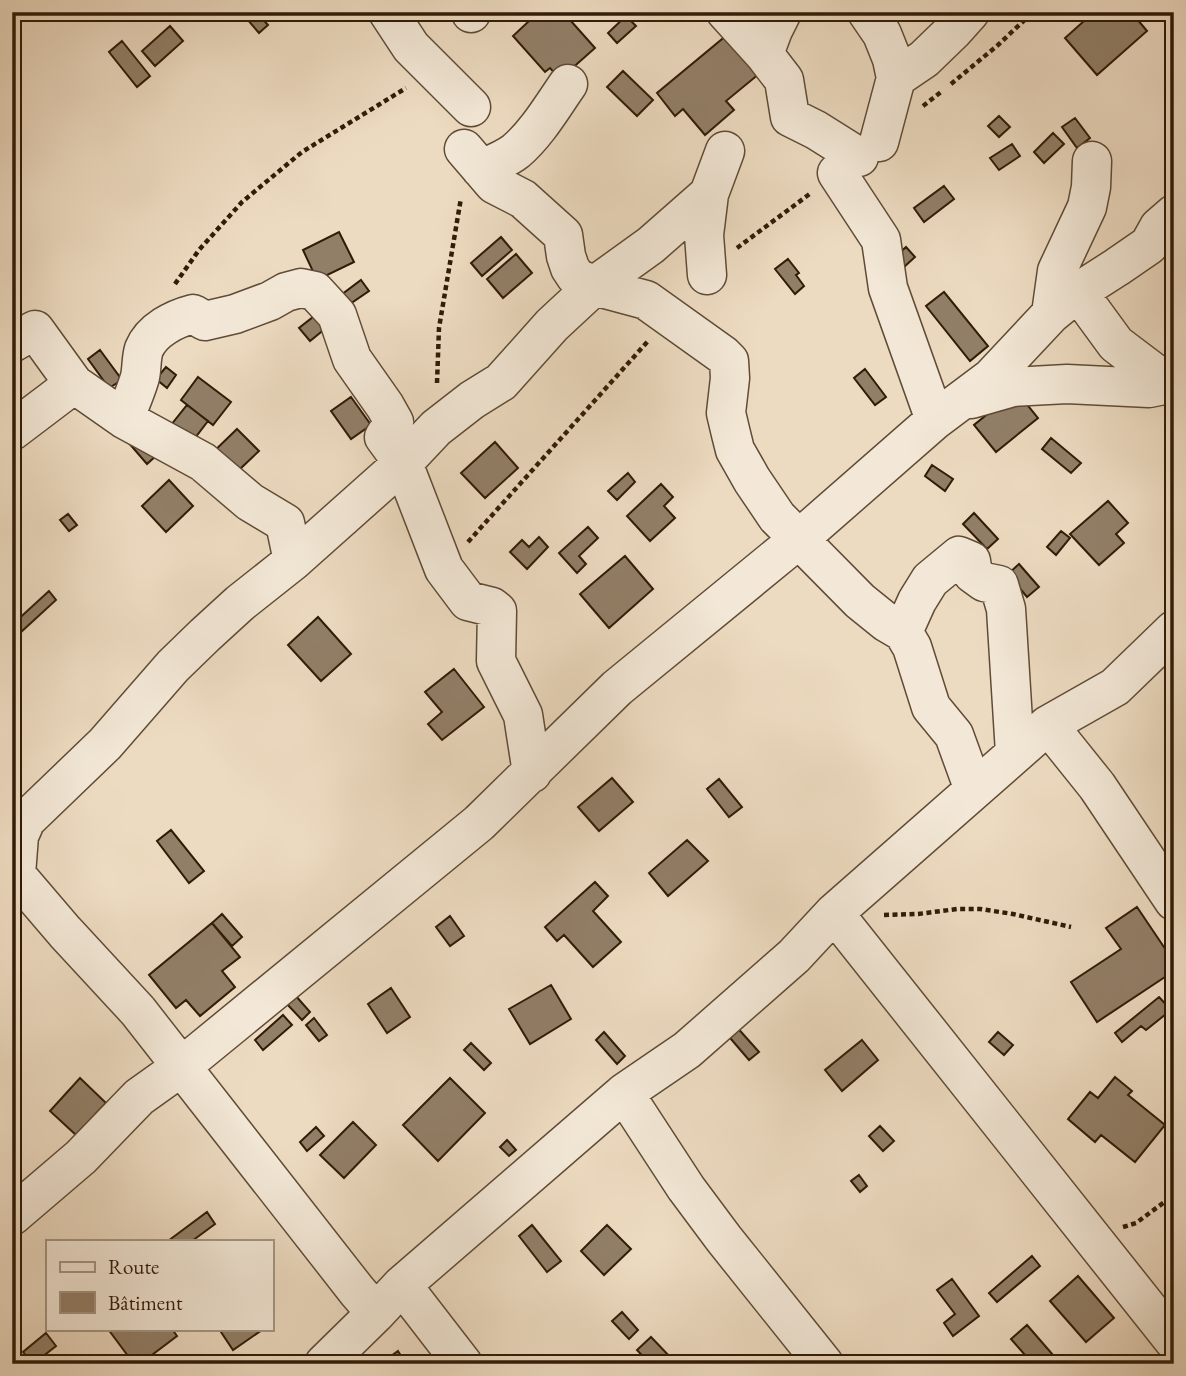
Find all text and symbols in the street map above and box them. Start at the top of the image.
legend [46,1240,273,1330]
text: Route [108,1253,159,1280]
text: Bâtiment [108,1289,183,1316]

